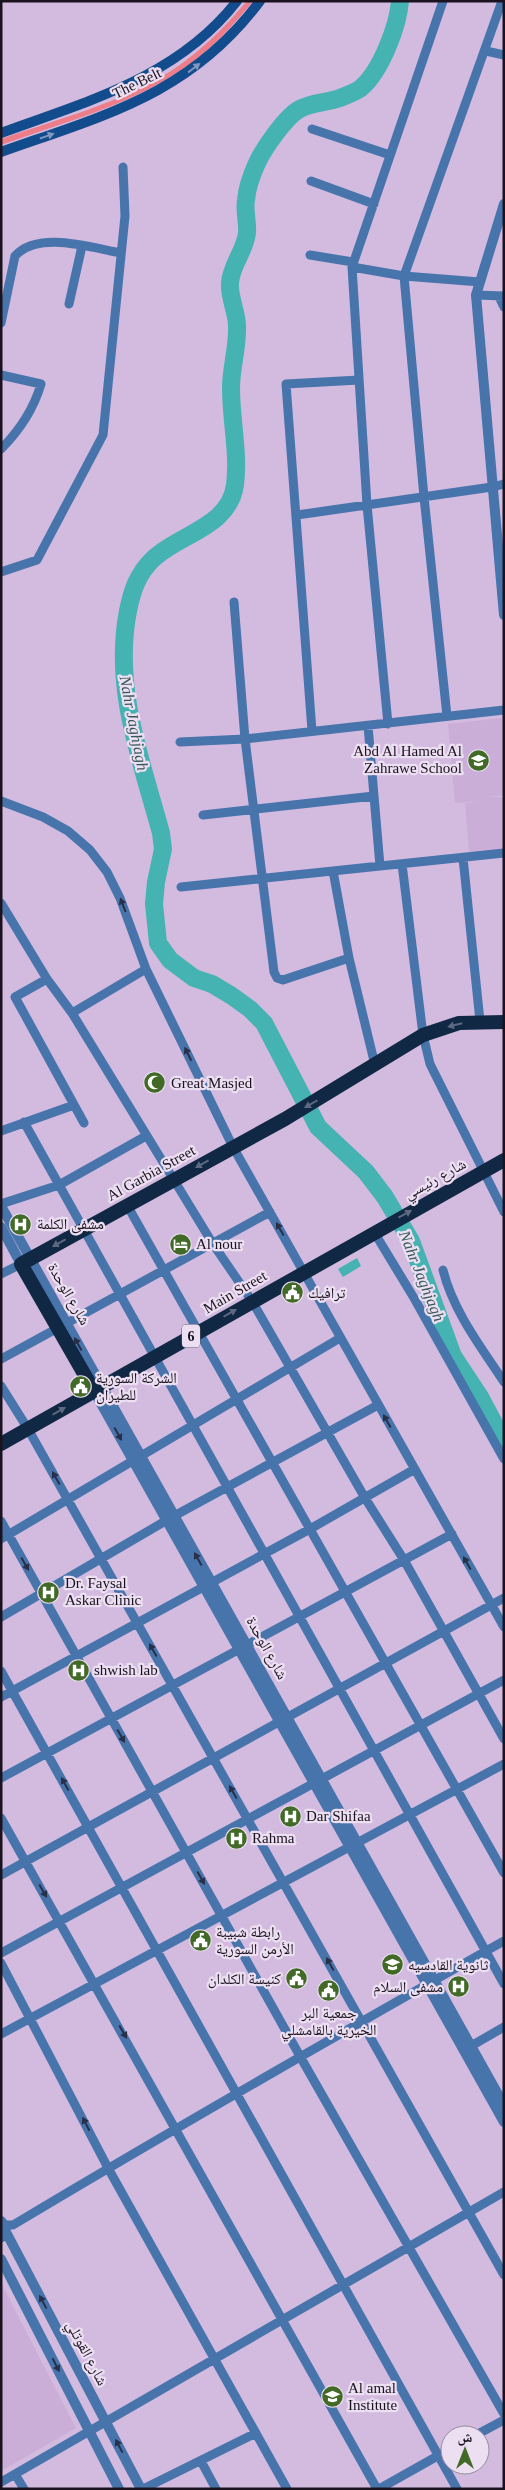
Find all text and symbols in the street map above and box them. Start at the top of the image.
one-way arrow [187,63,200,74]
street label: The Belt [110,64,165,102]
one-way arrow [40,132,55,140]
water label: Nahr Jaghjagh [115,673,152,772]
place label: Abd Al Hamed Al Zahrawe School [353,743,462,776]
school or university icon: Abd Al Hamed Al Zahrawe School [466,748,490,772]
one-way arrow [119,898,126,913]
one-way arrow [448,1021,463,1029]
one-way arrow [183,1047,191,1061]
mosque icon: Great Masjed [143,1071,167,1095]
place label: Great Masjed [171,1075,253,1091]
one-way arrow [303,1100,318,1108]
street label: Al Garbia Street [104,1142,199,1204]
street label: شارع رئيسي [401,1156,470,1206]
one-way arrow [194,1160,209,1168]
one-way arrow [398,1210,411,1219]
hospital icon: مشفى الكلمة [9,1212,33,1236]
place label: مشفى الكلمة [37,1216,104,1234]
one-way arrow [275,1222,284,1236]
water label: Nahr Jaghjagh [395,1227,448,1324]
hotel icon: Al nour [168,1232,192,1256]
place label: Al nour [196,1236,242,1252]
one-way arrow [53,1238,66,1247]
street label: شارع الوحدة [43,1260,93,1329]
street label: Main Street [201,1267,270,1317]
public building icon: ترافيك [280,1281,304,1305]
place label: ترافيك [308,1285,346,1302]
one-way arrow [224,1309,237,1318]
road number: 6 [182,1324,200,1348]
one-way arrow [74,1337,82,1351]
place label: الشركة السورية للطيران [96,1370,177,1405]
public building icon: الشركة السورية للطيران [68,1375,92,1399]
one-way arrow [52,1407,65,1416]
one-way arrow [383,1415,392,1428]
one-way arrow [114,1426,122,1441]
one-way arrow [51,1472,60,1485]
one-way arrow [194,1551,202,1566]
one-way arrow [463,1556,472,1569]
one-way arrow [21,1557,29,1571]
place label: Dr. Faysal Askar Clinic [65,1575,142,1608]
hospital icon: Dr. Faysal Askar Clinic [37,1580,61,1604]
street label: شارع الوحدة [242,1614,291,1683]
one-way arrow [148,1644,157,1657]
hospital icon: shwish lab [66,1658,90,1682]
place label: shwish lab [94,1662,158,1678]
one-way arrow [117,1730,126,1743]
one-way arrow [61,1778,70,1791]
one-way arrow [228,1785,237,1798]
hospital icon: Dar Shifaa [278,1804,302,1828]
place label: Dar Shifaa [306,1808,371,1824]
hospital icon: Rahma [224,1826,248,1850]
place label: Rahma [252,1830,295,1846]
one-way arrow [196,1872,205,1885]
one-way arrow [38,1884,47,1898]
place label: رابطة شبيبة اﻷرمن السورية [216,1924,294,1959]
public building icon: رابطة شبيبة اﻷرمن السورية [188,1929,212,1953]
school or university icon: ثانوية القادسيه [380,1953,404,1977]
one-way arrow [325,1957,334,1970]
place label: ثانوية القادسيه [408,1957,488,1974]
public building icon: كنيسة الكلدان [285,1967,309,1991]
place label: كنيسة الكلدان [208,1971,281,1989]
hospital icon: مشفى السلام [447,1975,471,1999]
public building icon: جمعية البر الخيرية بالقامشلي [317,1978,341,2002]
place label: مشفى السلام [373,1979,443,1997]
place label: جمعية البر الخيرية بالقامشلي [281,2005,377,2042]
one-way arrow [118,2026,127,2039]
one-way arrow [82,2117,90,2131]
one-way arrow [39,2295,47,2309]
street label: شارع القوتلي [60,2318,111,2390]
one-way arrow [52,2358,60,2372]
place label: Al amal Institute [348,2380,398,2413]
school or university icon: Al amal Institute [320,2385,344,2409]
north arrow [440,2425,490,2475]
text: ش [458,2430,473,2446]
one-way arrow [115,2438,123,2453]

